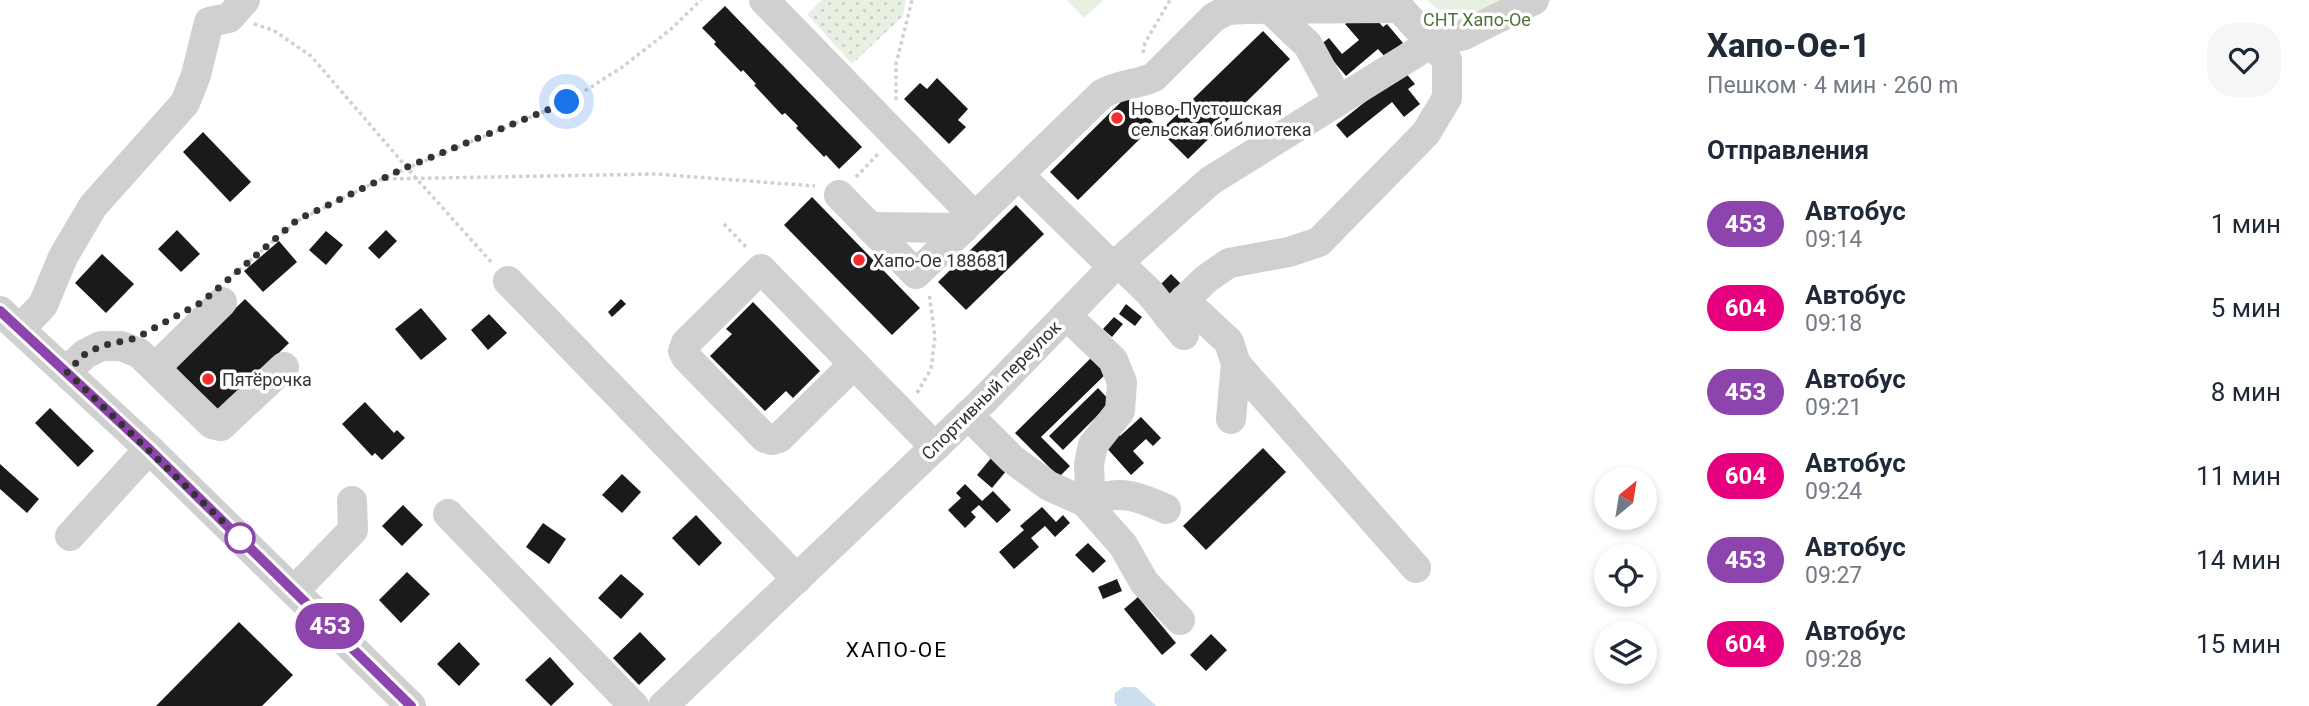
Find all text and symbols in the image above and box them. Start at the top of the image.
park label: СНТ Хапо-Ое [1423,9,1531,30]
button: heart [2207,23,2281,97]
text: Хапо-Ое-1 [1707,26,1870,65]
text: Пешком · 4 мин · 260 m [1707,72,1958,99]
your location [549,84,584,119]
place label: Ново-Пустошская сельская библиотека [1131,98,1311,140]
marker: Ново-Пустошская сельская библиотека [1109,110,1125,126]
text: Отправления [1707,135,1869,165]
text: Автобус [1805,196,1906,226]
text: 1 мин [2211,209,2281,239]
text: 453 [1725,210,1766,238]
text: 09:14 [1805,226,1862,253]
place label: Хапо-Ое 188681 [873,250,1007,271]
marker: Хапо-Ое 188681 [851,252,867,268]
text: Автобус [1805,280,1906,310]
text: 5 мин [2211,293,2281,323]
text: 604 [1725,294,1766,322]
text: 09:18 [1805,310,1862,337]
street label: Спортивный переулок [917,316,1065,464]
text: Автобус [1805,364,1906,394]
place label: Пятёрочка [222,369,312,390]
marker: Пятёрочка [200,371,216,387]
text: 8 мин [2211,377,2281,407]
text: 453 [1725,378,1766,406]
text: 09:21 [1805,394,1862,421]
text: Автобус [1805,448,1906,478]
text: 11 мин [2196,461,2281,491]
text: 604 [1725,462,1766,490]
north arrow [1594,467,1657,530]
map controls [1594,467,1657,684]
text: 09:24 [1805,478,1862,505]
unlabelled marker [225,523,255,553]
text: Автобус [1805,532,1906,562]
button: locate [1594,544,1657,607]
text: 14 мин [2196,545,2281,575]
text: 453 [1725,546,1766,574]
text: 09:27 [1805,562,1862,589]
line badge: 453 [290,603,370,649]
text: 453 [309,612,351,640]
text: Автобус [1805,616,1906,646]
button: layers [1594,621,1657,684]
text: 15 мин [2196,629,2281,659]
text: 604 [1725,630,1766,658]
district label: ХАПО-ОЕ [846,638,948,662]
text: 09:28 [1805,646,1862,673]

